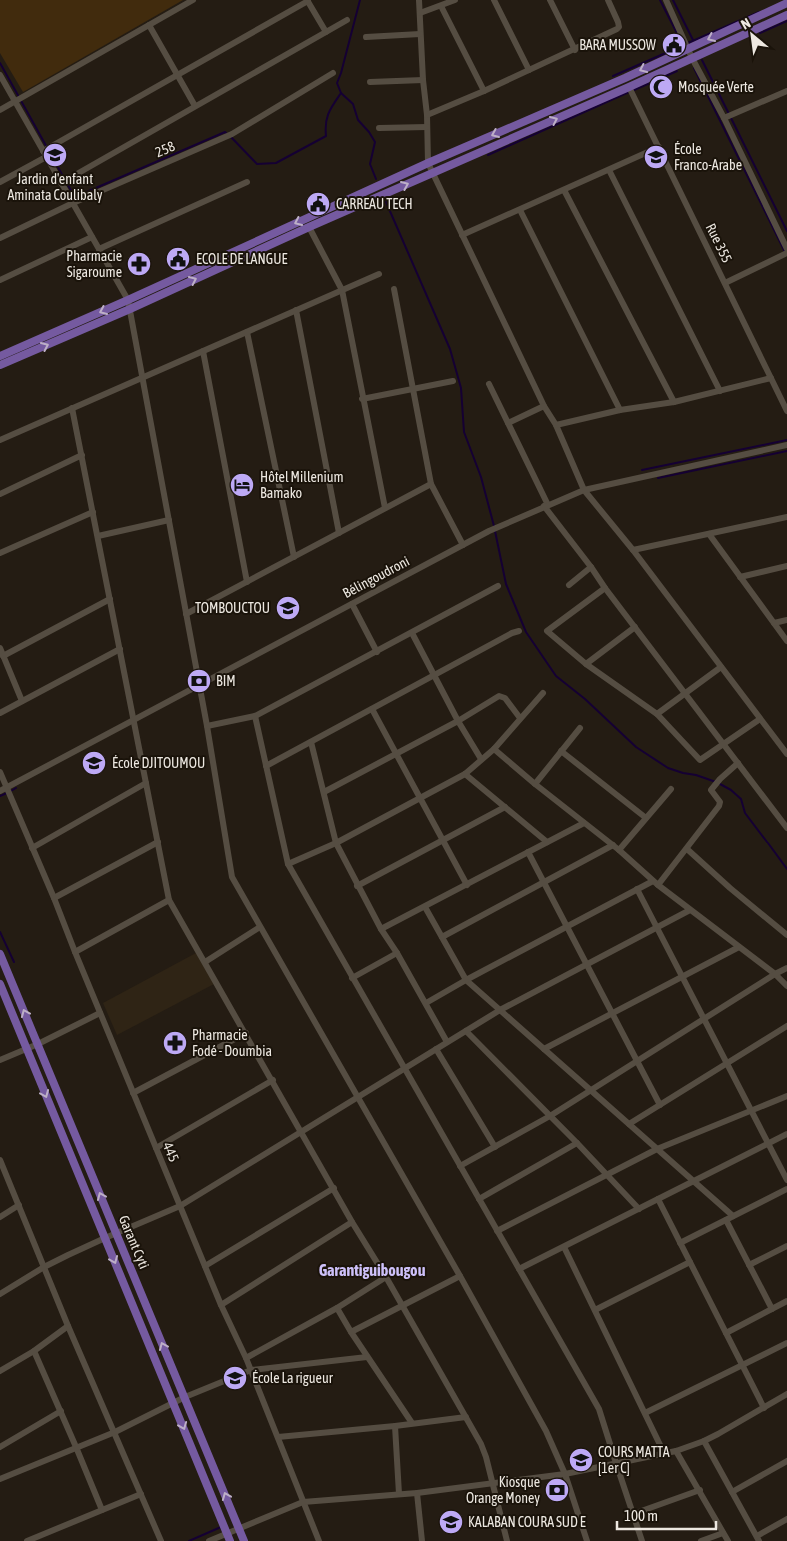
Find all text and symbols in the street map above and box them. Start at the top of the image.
north arrow [727,10,777,60]
text: N [738,15,753,33]
one-way arrow [707,31,716,42]
public building icon: BARA MUSSOW [661,32,687,58]
place label: BARA MUSSOW [579,37,657,53]
one-way arrow [640,63,649,73]
mosque icon: Mosquée Verte [648,74,674,100]
place label: Mosquée Verte [678,79,754,95]
one-way arrow [549,115,558,126]
one-way arrow [491,128,500,139]
street label: 258 [153,138,178,160]
place label: École Franco-Arabe [674,141,742,173]
school or university icon: Jardin d'enfant Aminata Coulibaly [42,142,68,168]
school or university icon: École Franco-Arabe [643,144,669,170]
place label: Jardin d'enfant Aminata Coulibaly [8,171,103,203]
one-way arrow [400,180,409,191]
public building icon: CARREAU TECH [305,191,331,217]
place label: CARREAU TECH [336,196,413,212]
one-way arrow [294,215,303,226]
street label: Rue 355 [703,221,735,265]
public building icon: ECOLE DE LANGUE [165,246,191,272]
place label: Pharmacie Sigaroume [66,248,122,280]
pharmacy icon: Pharmacie Sigaroume [126,251,152,277]
place label: ECOLE DE LANGUE [196,251,287,267]
one-way arrow [188,275,197,286]
one-way arrow [99,304,108,315]
one-way arrow [40,341,49,352]
place label: Hôtel Millenium Bamako [260,469,344,501]
hotel icon: Hôtel Millenium Bamako [229,472,255,498]
street label: Bélingoudroni [340,553,412,601]
school or university icon: TOMBOUCTOU [275,595,301,621]
place label: TOMBOUCTOU [195,600,270,616]
bank icon: BIM [186,668,212,694]
place label: BIM [216,673,236,689]
school or university icon: École DJITOUMOU [81,750,107,776]
place label: École DJITOUMOU [112,755,205,771]
one-way arrow [21,1010,31,1018]
place label: Pharmacie Fodé - Doumbia [192,1027,272,1059]
pharmacy icon: Pharmacie Fodé - Doumbia [162,1030,188,1056]
one-way arrow [38,1089,49,1098]
street label: 445 [160,1140,182,1164]
one-way arrow [96,1192,107,1201]
street label: Garant Cyti [116,1213,152,1271]
one-way arrow [108,1255,118,1264]
district label: Garantiguibougou [319,1261,426,1279]
one-way arrow [159,1342,170,1351]
school or university icon: École La rigueur [222,1365,248,1391]
place label: École La rigueur [252,1370,334,1386]
one-way arrow [176,1421,187,1430]
place label: COURS MATTA [1er C] [598,1444,670,1476]
school or university icon: COURS MATTA [1er C] [568,1447,594,1473]
place label: Kiosque Orange Money [466,1474,540,1506]
bank icon: Kiosque Orange Money [544,1477,570,1503]
one-way arrow [221,1492,232,1501]
scale bar [617,1498,716,1530]
text: 100 m [624,1507,658,1524]
school or university icon: KALABAN COURA SUD E [438,1509,464,1535]
place label: KALABAN COURA SUD E [468,1514,586,1530]

